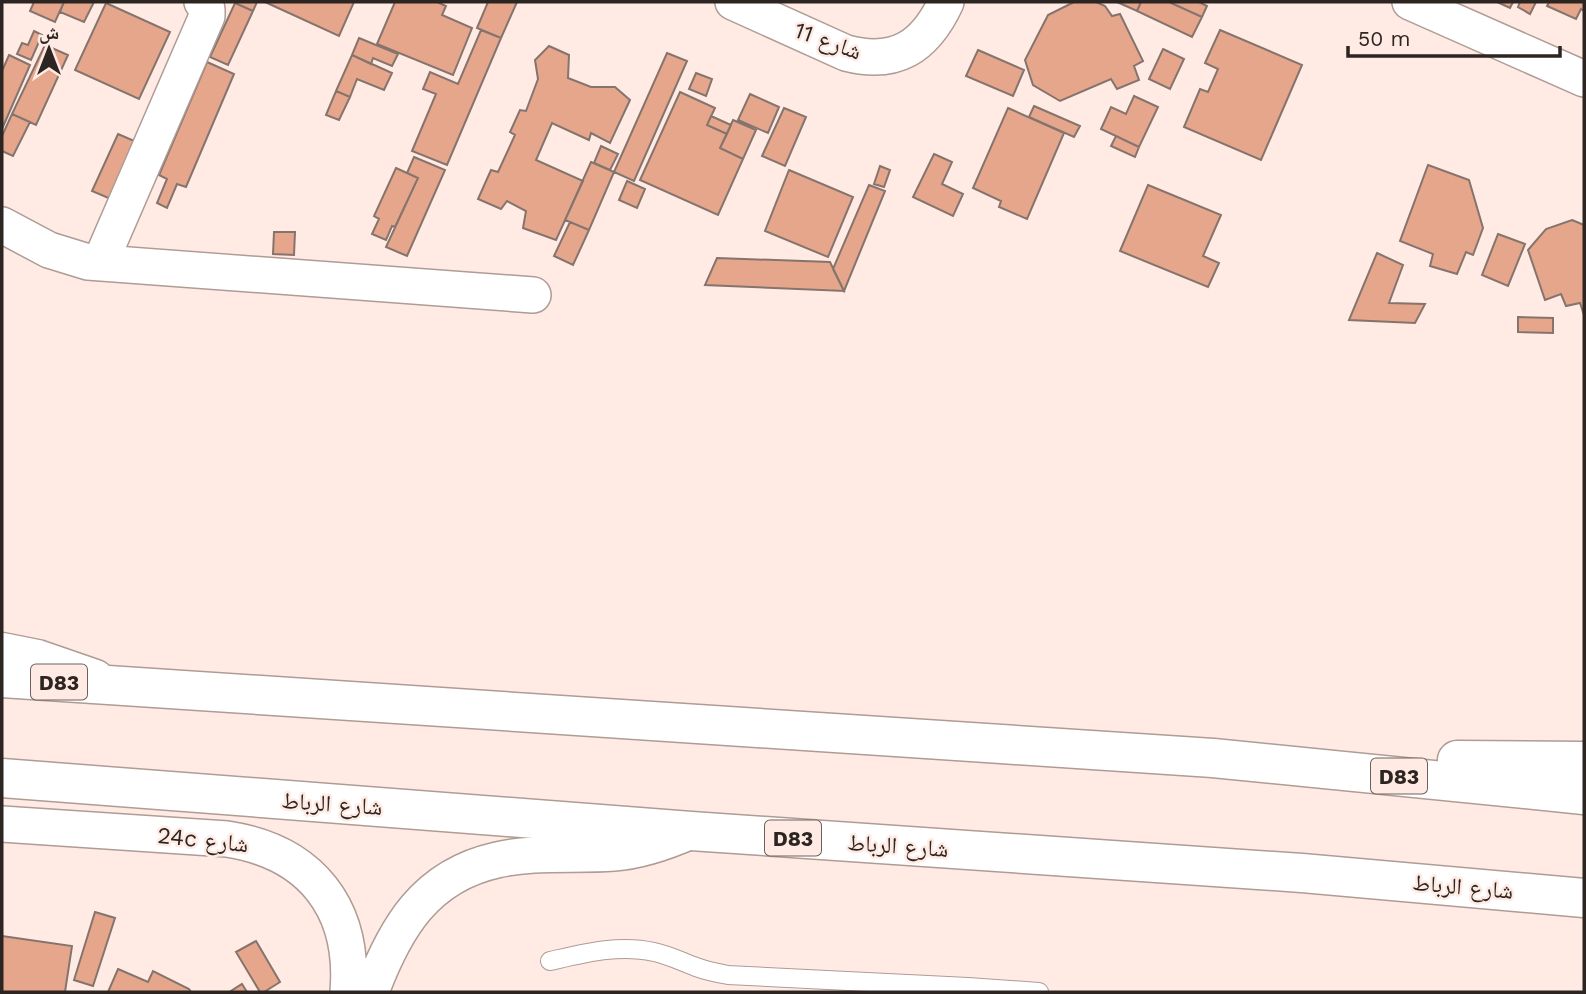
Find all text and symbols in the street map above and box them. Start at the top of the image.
north arrow [14,14,84,84]
scale bar [1348,14,1560,58]
street label: شارع 11 [790,16,865,67]
text: ش [39,21,59,44]
text: 50 m [1358,26,1410,51]
road number: D83 [31,664,87,700]
road number: D83 [1371,758,1427,794]
street label: شارع الرباط [281,787,383,822]
road number: D83 [765,820,821,856]
street label: 24c شارع [156,822,250,859]
street label: شارع الرباط [847,829,949,864]
street label: شارع الرباط [1411,869,1515,906]

